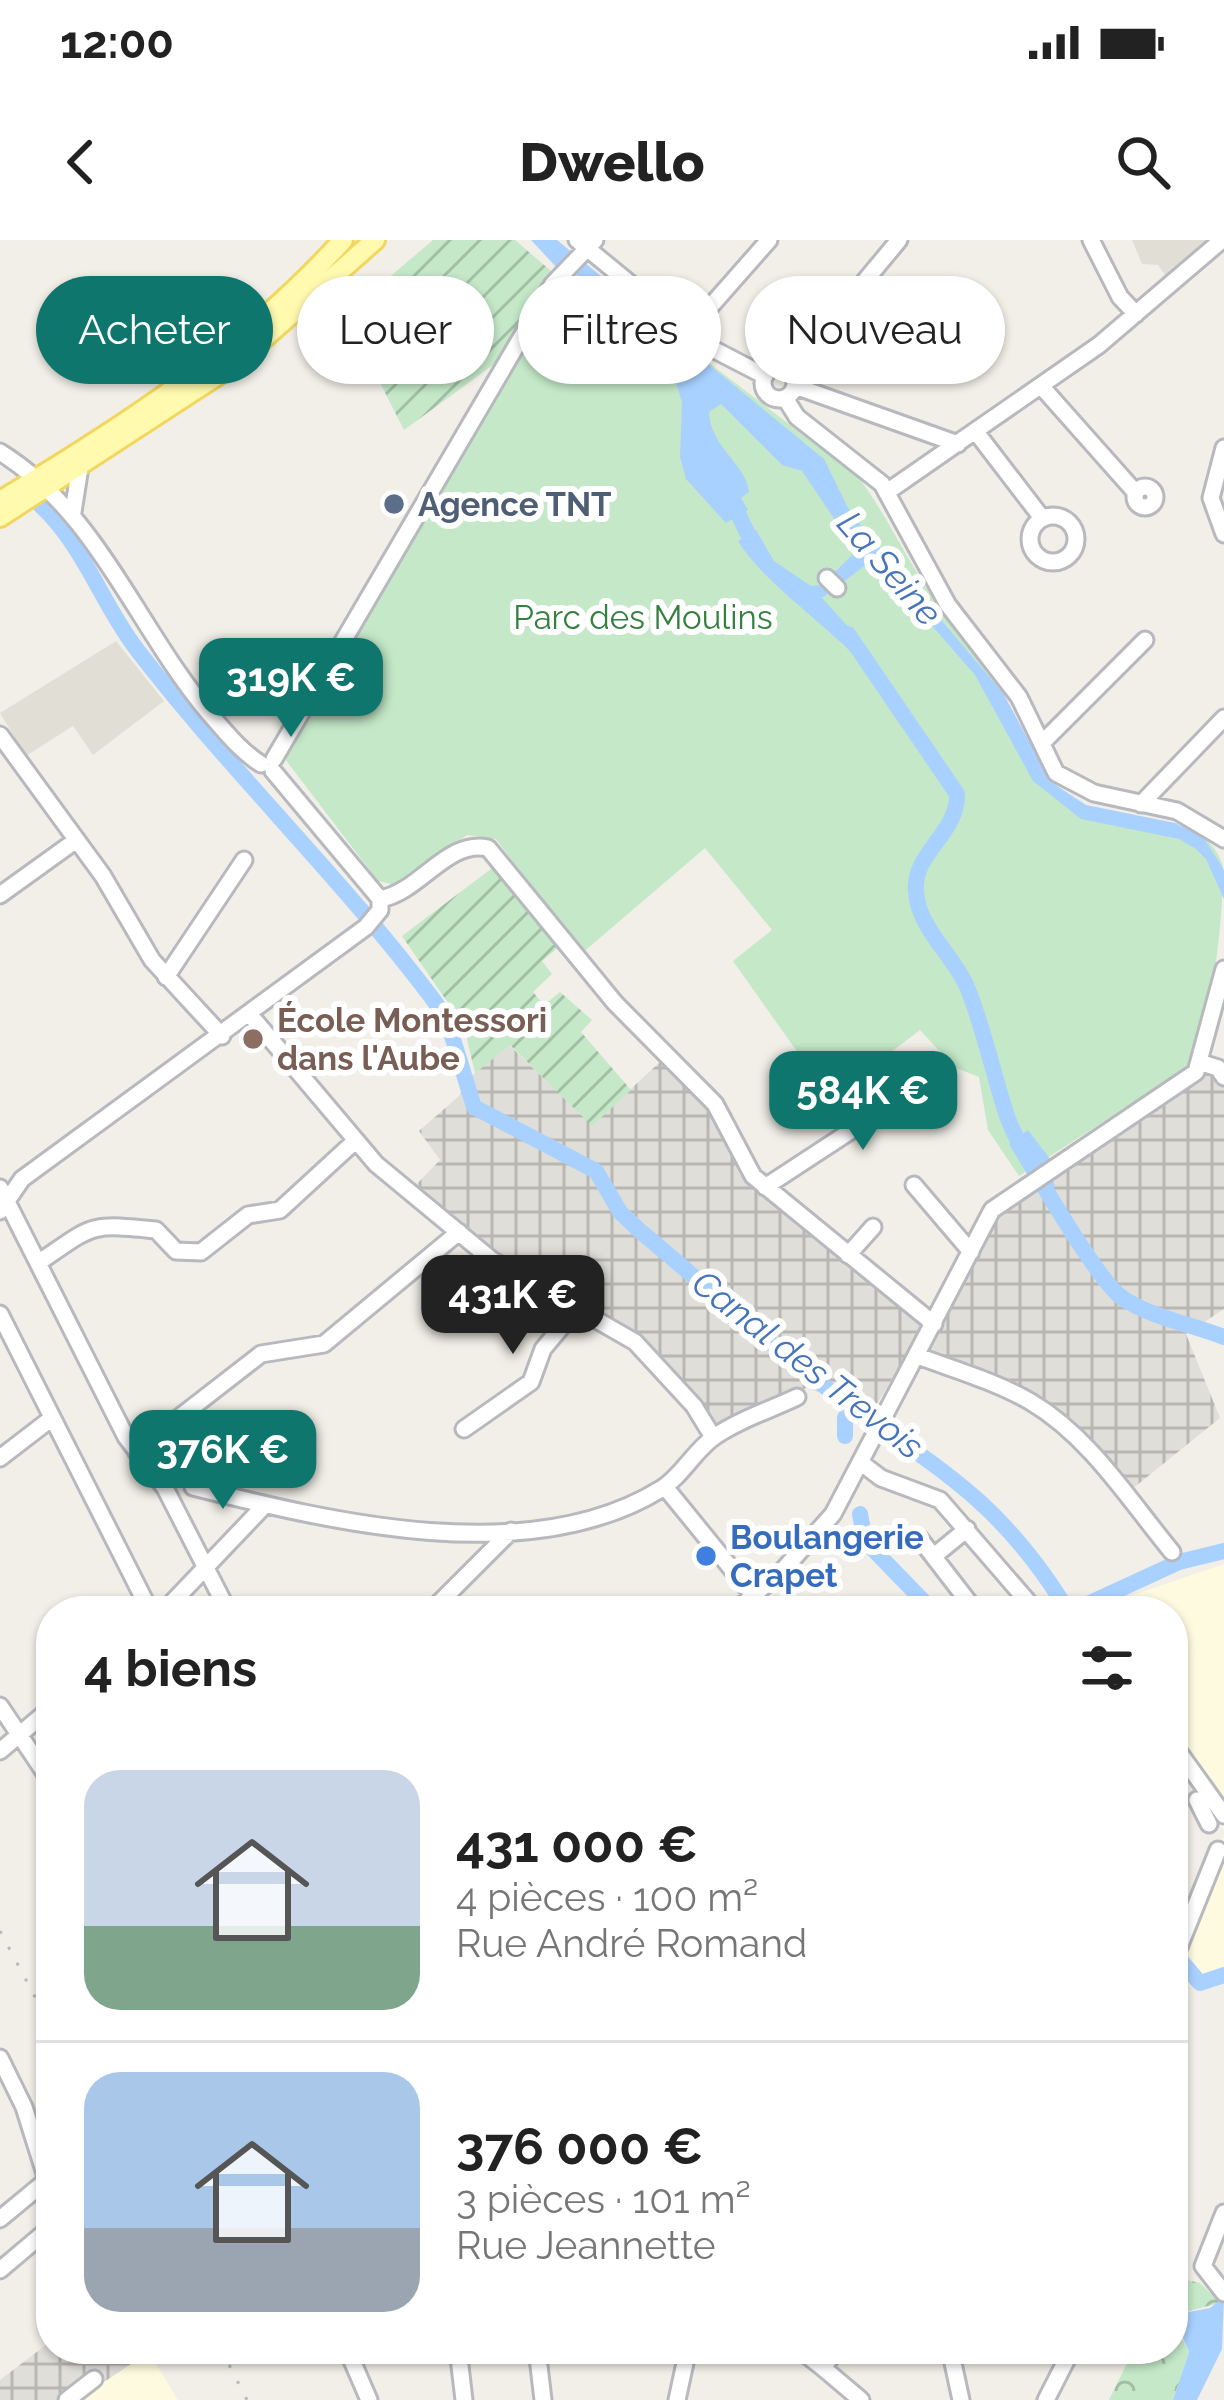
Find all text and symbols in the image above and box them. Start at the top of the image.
text: 12:00 [60,16,174,69]
icon: back [48,129,114,195]
icon: search [1110,129,1176,195]
text: Dwello [519,130,705,194]
chip: Acheter [36,276,273,384]
chip: Louer [297,276,494,384]
chip: Filtres [518,276,721,384]
chip: Nouveau [745,276,1005,384]
place label: Agence TNT [418,485,612,524]
marker: Agence TNT [381,491,407,517]
water label: La Seine [829,502,951,634]
park label: Parc des Moulins [513,598,773,637]
pin: 319K € [193,638,389,740]
text: 319K € [226,654,356,700]
place label: École Montessori dans l'Aube [277,1001,547,1078]
marker: École Montessori dans l'Aube [240,1026,266,1052]
pin: 584K € [765,1051,961,1153]
text: 584K € [796,1067,930,1113]
pin: 431K € [415,1255,611,1357]
water label: Canal des Trevois [684,1261,932,1467]
text: 431K € [448,1271,578,1317]
pin: 376K € [125,1410,321,1512]
text: 376K € [156,1426,290,1472]
place label: Boulangerie Crapet [730,1518,924,1595]
marker: Boulangerie Crapet [693,1543,719,1569]
icon: filters [1074,1635,1140,1701]
text: 4 biens [84,1638,257,1698]
text: 431 000 € [456,1814,698,1874]
icon: home [180,1818,324,1962]
text: 4 pièces · 100 m² [456,1874,758,1920]
text: Rue André Romand [456,1920,807,1966]
text: 376 000 € [456,2116,703,2176]
icon: home [180,2120,324,2264]
text: 3 pièces · 101 m² [456,2176,751,2222]
text: Rue Jeannette [456,2222,716,2268]

